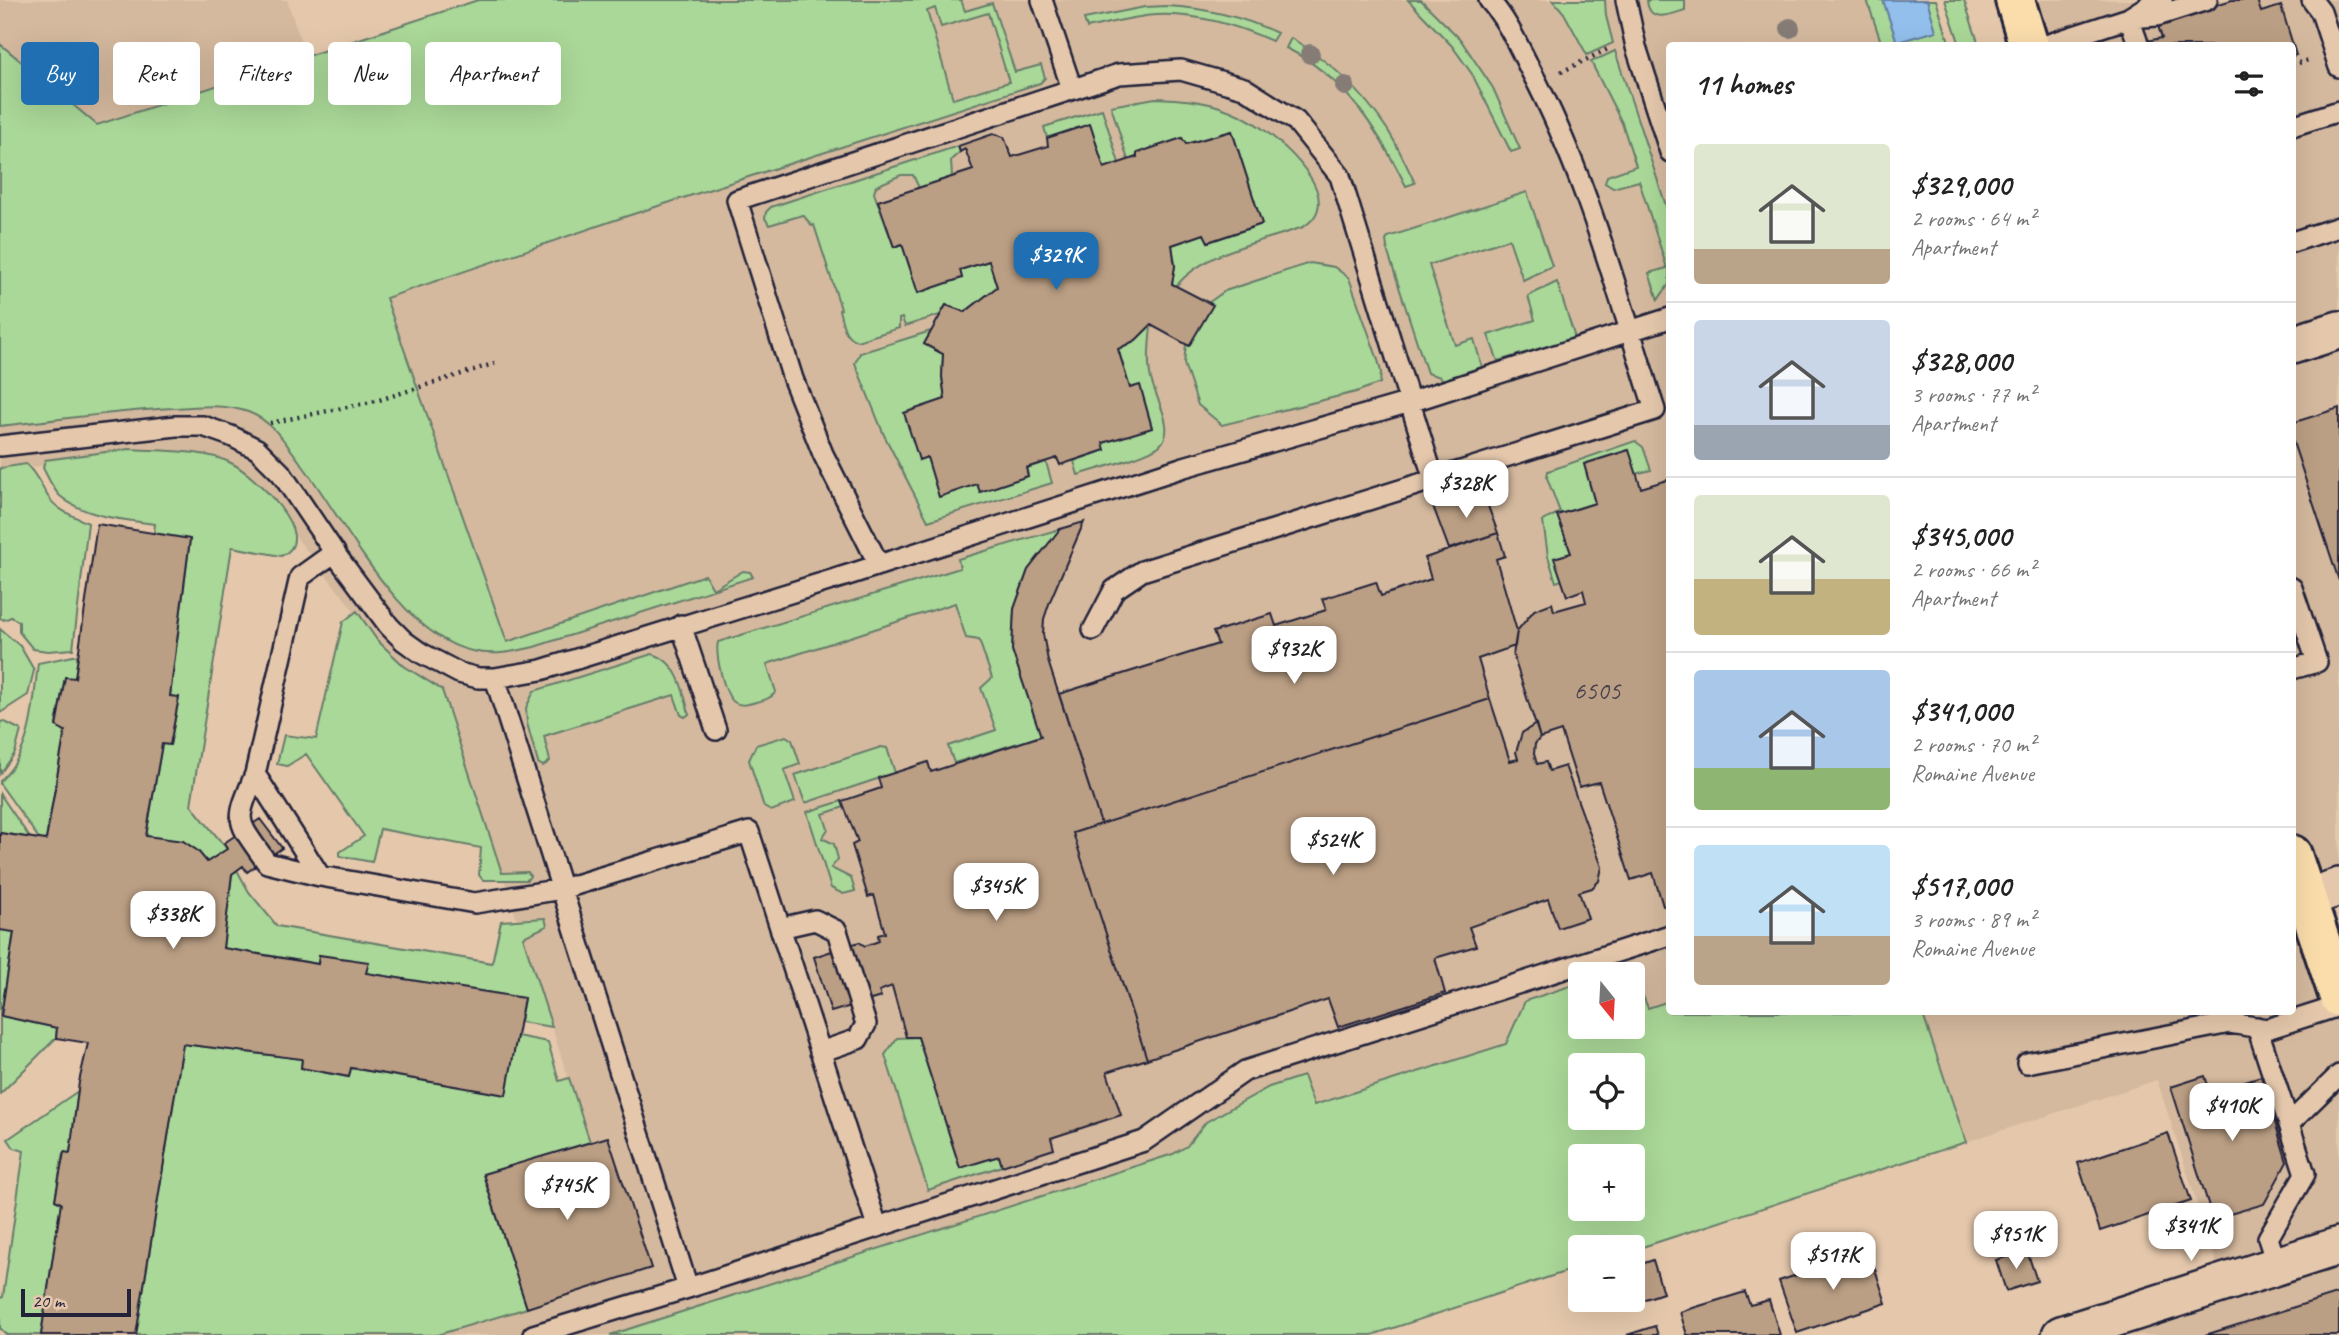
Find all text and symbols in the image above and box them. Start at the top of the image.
chip: Buy [21,42,99,105]
chip: Rent [113,42,200,105]
chip: Filters [214,42,314,105]
chip: New [328,42,411,105]
chip: Apartment [425,42,561,105]
text: 11 homes [1694,65,1792,103]
icon: filters [2230,65,2268,103]
text: $329,000 [1911,166,2011,204]
icon: home [1750,172,1834,256]
text: 2 rooms · 64 m² [1911,204,2035,233]
pin: $329K [1007,232,1105,292]
text: Apartment [1911,233,1996,262]
text: $329K [1030,240,1082,269]
text: $328,000 [1911,342,2011,380]
icon: home [1750,348,1834,432]
text: 3 rooms · 77 m² [1911,380,2035,409]
text: Apartment [1911,409,1996,438]
pin: $328K [1417,461,1515,520]
text: $328K [1439,468,1493,497]
text: $345,000 [1911,517,2011,555]
icon: home [1750,523,1834,607]
text: 2 rooms · 66 m² [1911,555,2035,584]
text: Apartment [1911,584,1996,613]
pin: $932K [1245,626,1343,686]
text: $932K [1268,634,1320,663]
house number: 6505 [1574,674,1622,707]
text: $341,000 [1911,692,2011,730]
icon: home [1750,698,1834,782]
text: 2 rooms · 70 m² [1911,730,2035,759]
text: Romaine Avenue [1911,759,2034,788]
pin: $524K [1284,818,1382,877]
text: $524K [1307,825,1359,854]
pin: $345K [947,864,1045,923]
text: $517,000 [1911,867,2011,905]
text: $345K [970,871,1022,900]
icon: home [1750,873,1834,957]
pin: $338K [124,892,222,951]
text: $338K [146,899,200,928]
text: 3 rooms · 89 m² [1911,905,2035,934]
text: Romaine Avenue [1911,934,2034,963]
north arrow [1568,962,1645,1040]
map controls [1568,962,1645,1312]
button: locate [1568,1053,1645,1130]
pin: $410K [2183,1084,2281,1143]
text: $410K [2205,1091,2259,1120]
button: + [1568,1144,1645,1221]
pin: $745K [518,1162,616,1222]
text: $745K [541,1170,593,1199]
pin: $341K [2142,1204,2240,1263]
text: $341K [2164,1211,2218,1240]
pin: $951K [1967,1212,2065,1271]
text: $951K [1990,1219,2042,1248]
pin: $517K [1784,1232,1882,1292]
button: − [1568,1235,1645,1312]
text: $517K [1807,1240,1859,1269]
scale bar [21,1286,131,1318]
text: 20 m [32,1289,64,1313]

